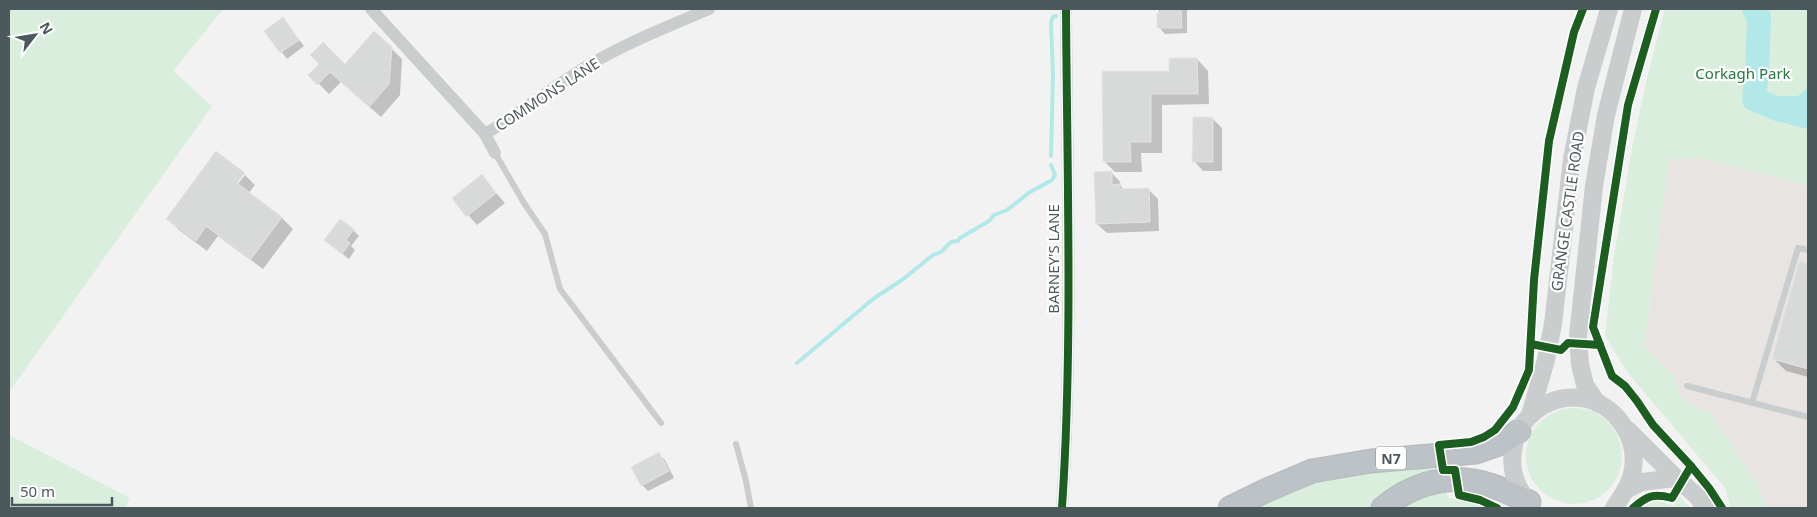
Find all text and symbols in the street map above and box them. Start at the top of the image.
north arrow [10,10,60,60]
text: N [35,18,58,38]
street label: COMMONS LANE [491,53,603,135]
park label: Corkagh Park [1695,63,1791,83]
street label: GRANGE CASTLE ROAD [1546,130,1588,292]
street label: BARNEY'S LANE [1043,204,1063,314]
road number: N7 [1376,446,1406,469]
scale bar [12,474,112,506]
text: 50 m [20,481,55,501]

